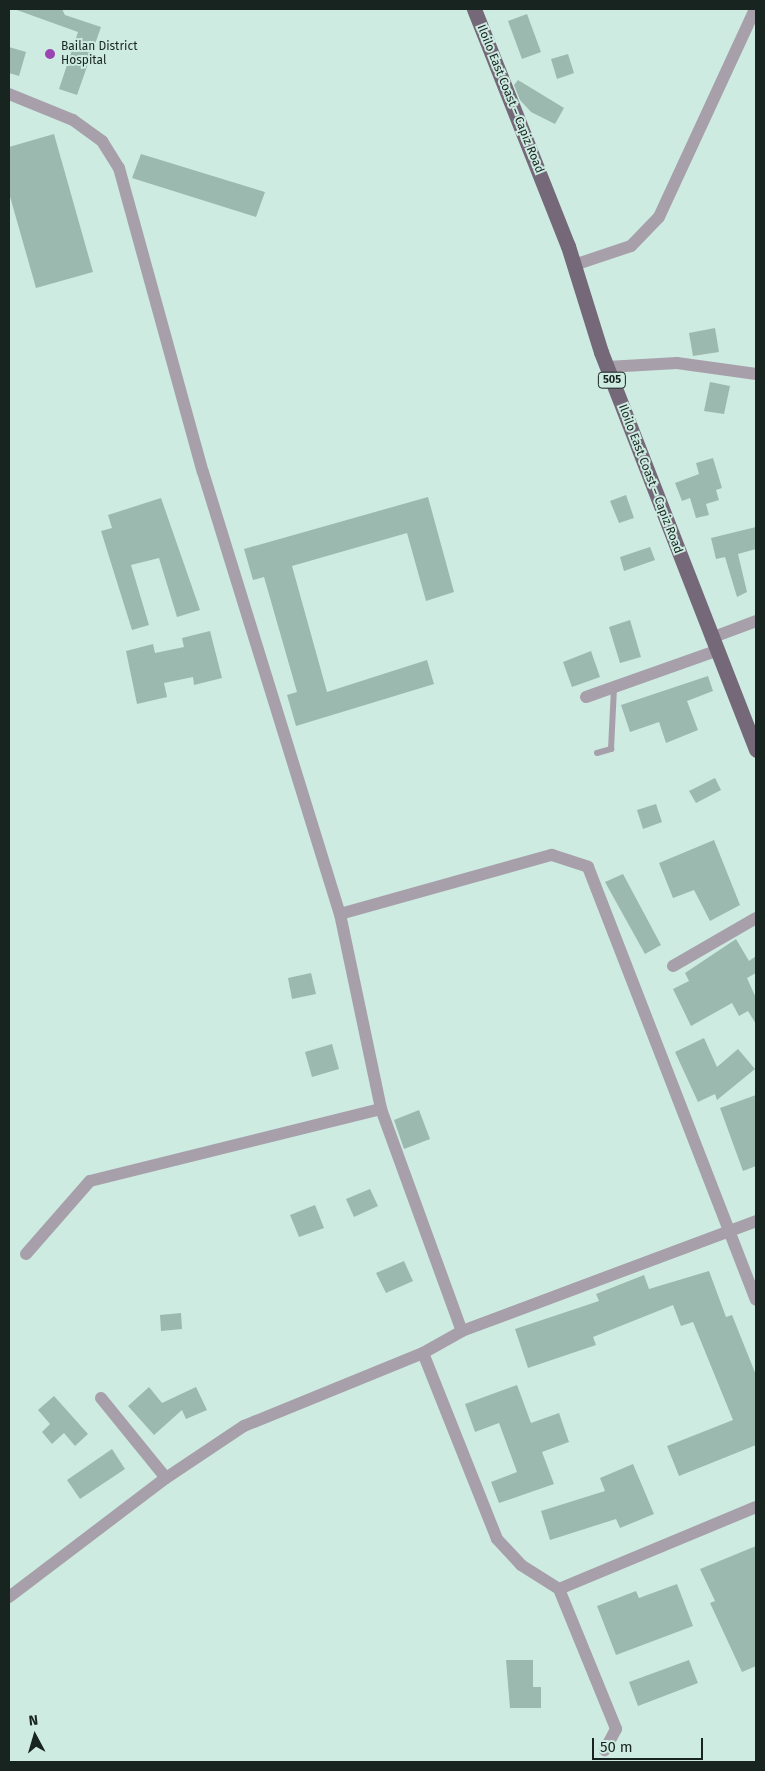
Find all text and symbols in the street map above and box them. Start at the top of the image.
street label: Iloilo East Coast – Capiz Road [474,23,546,175]
place label: Bailan District Hospital [61,40,138,68]
marker: Bailan District Hospital [43,47,57,61]
road number: 505 [597,372,627,388]
street label: Iloilo East Coast – Capiz Road [615,402,685,556]
north arrow [10,1711,60,1761]
text: N [28,1712,39,1730]
scale bar [595,1728,706,1760]
text: 50 m [600,1738,633,1756]

